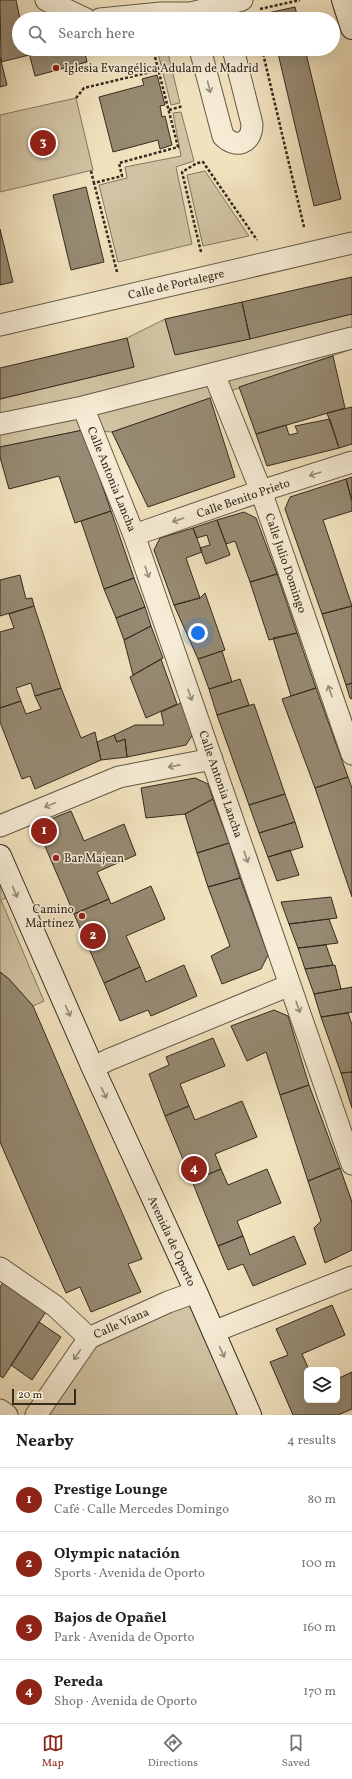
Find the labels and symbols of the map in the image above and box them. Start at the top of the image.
place label: Iglesia Evangélica Adulam de Madrid [64,61,259,77]
marker: Iglesia Evangélica Adulam de Madrid [51,63,61,73]
one-way arrow [206,80,214,93]
pin: 3 [30,128,56,158]
street label: Calle de Portalegre [126,266,226,304]
street label: Calle Antonia Lancha [83,424,140,534]
one-way arrow [309,470,321,478]
street label: Calle Benito Prieto [195,475,292,522]
street label: Calle Julio Domingo [260,511,310,615]
one-way arrow [173,516,185,524]
one-way arrow [144,565,151,578]
your location [188,623,208,643]
one-way arrow [325,686,333,698]
one-way arrow [186,688,194,700]
street label: Calle Antonia Lancha [194,729,246,840]
one-way arrow [168,763,181,771]
one-way arrow [45,802,57,810]
pin: 1 [31,816,57,846]
place label: Bar Majean [64,851,124,867]
one-way arrow [243,851,250,864]
marker: Bar Majean [51,853,61,863]
one-way arrow [12,886,19,898]
place label: Camino Martínez [25,902,74,932]
marker: Camino Martínez [77,911,87,921]
pin: 2 [80,921,106,951]
one-way arrow [294,1000,302,1012]
one-way arrow [65,1005,72,1017]
one-way arrow [101,1087,108,1099]
pin: 4 [181,1154,207,1184]
street label: Avenida de Oporto [143,1194,199,1289]
street label: Calle Viana [91,1305,152,1343]
one-way arrow [219,1345,226,1357]
one-way arrow [73,1349,81,1360]
scale bar [12,1387,76,1406]

